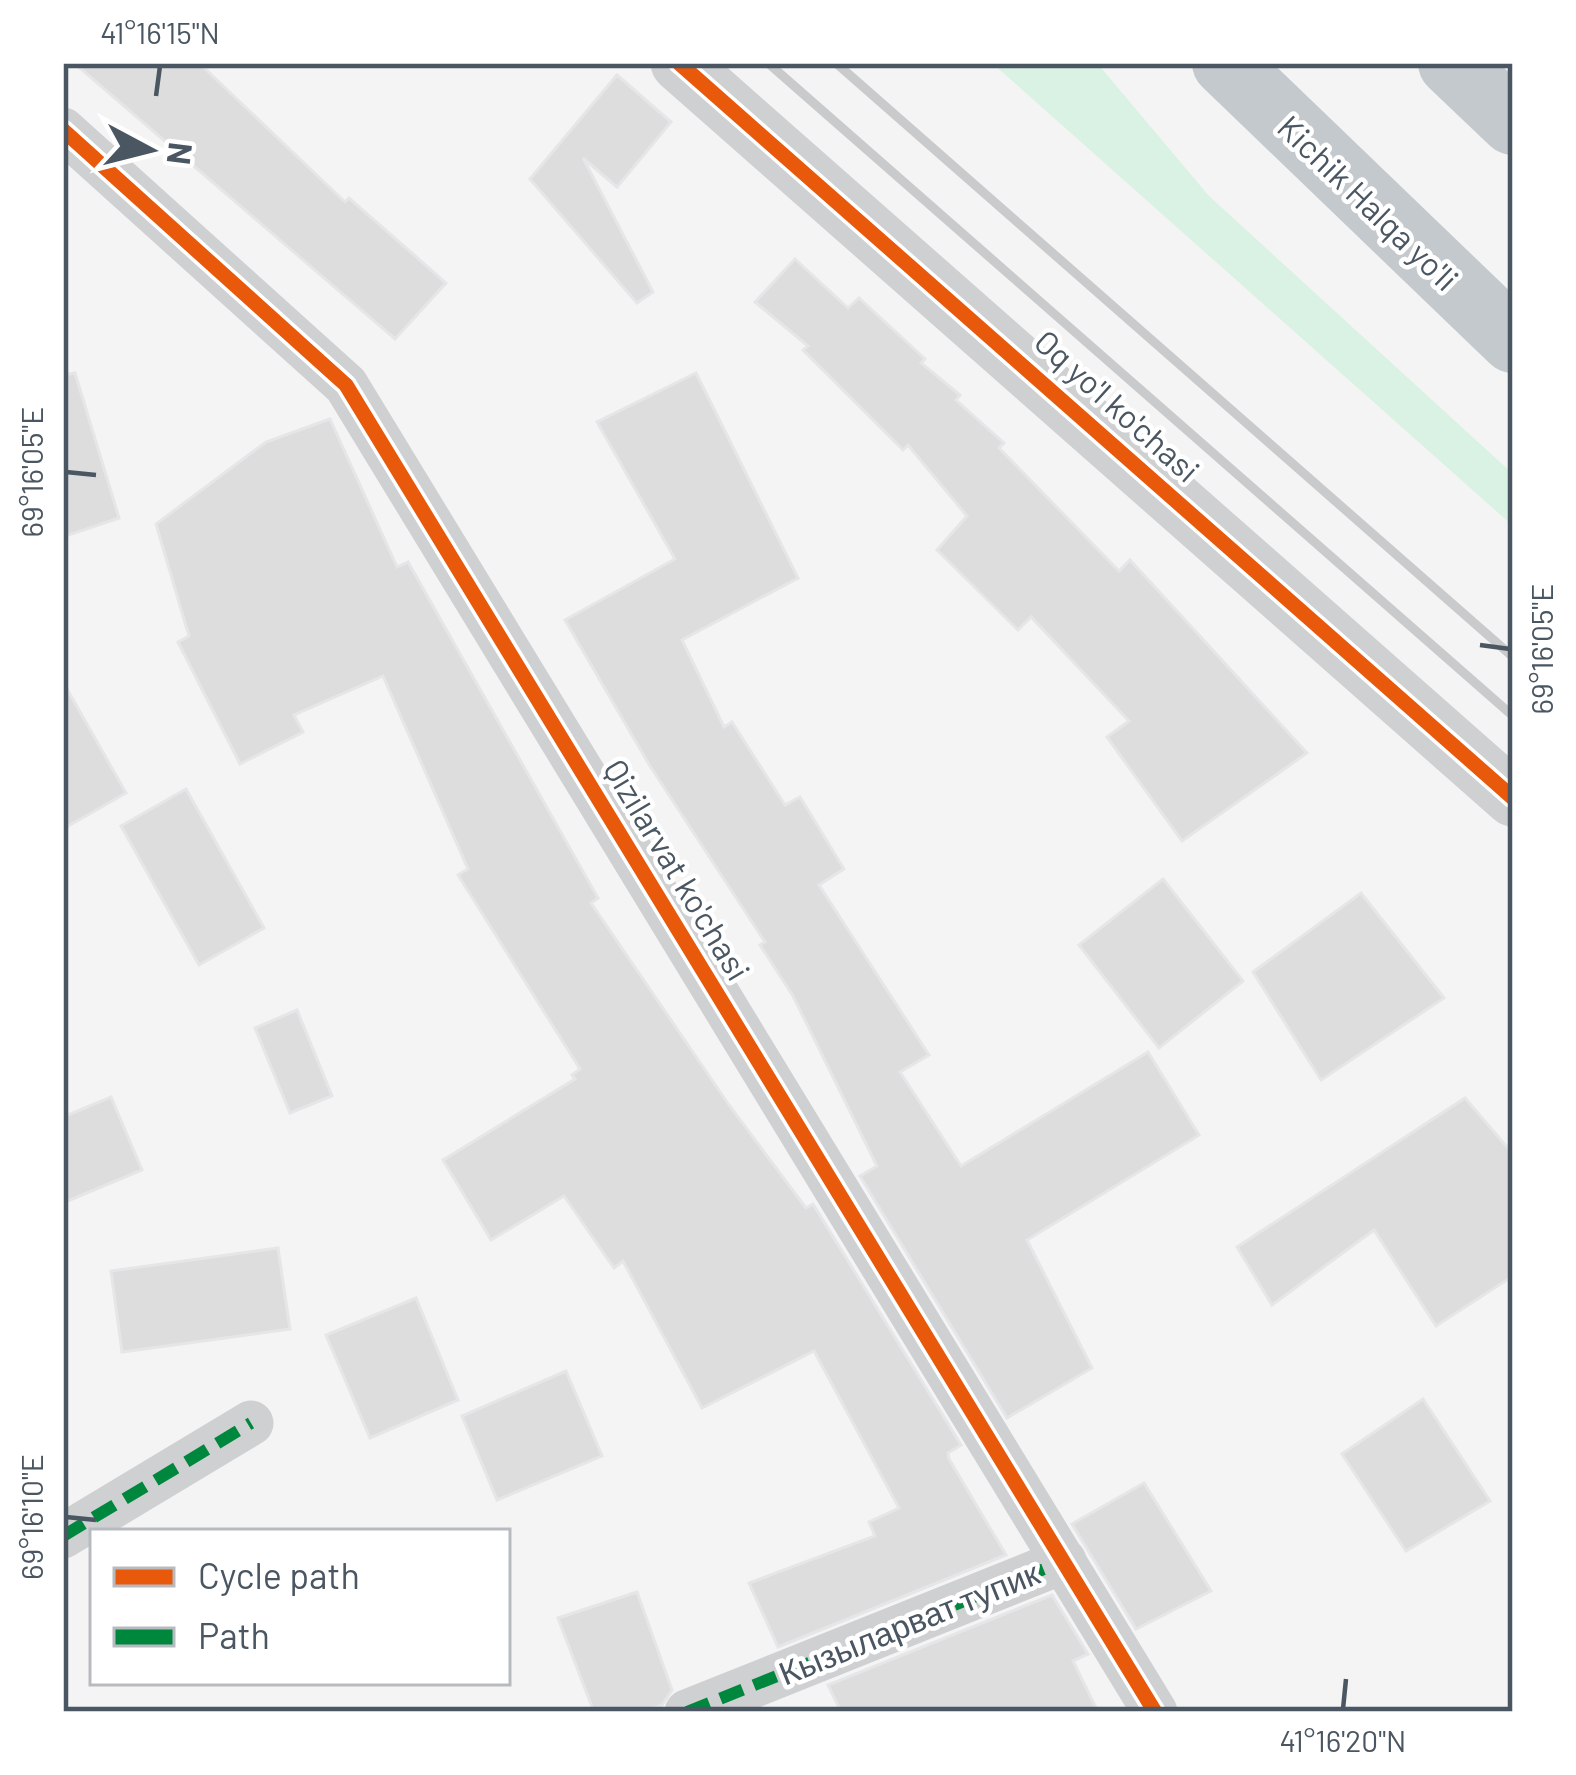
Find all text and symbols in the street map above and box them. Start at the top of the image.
text: 41°16'15"N [100,14,220,50]
north arrow [90,90,210,210]
street label: Kichik Halqa yo'li [1270,106,1467,298]
text: N [160,140,202,167]
street label: Oq yo'l ko'chasi [1027,321,1208,490]
text: 69°16'05"E [13,407,49,537]
text: 69°16'05"E [1523,584,1559,714]
street label: Qizilarvat ko'chasi [596,752,760,987]
text: 69°16'10"E [13,1454,49,1580]
legend [90,1529,510,1685]
street label: Кызыларват тупик [773,1551,1045,1692]
text: Cycle path [198,1553,360,1596]
text: Path [198,1613,270,1656]
text: 41°16'20"N [1280,1722,1406,1758]

